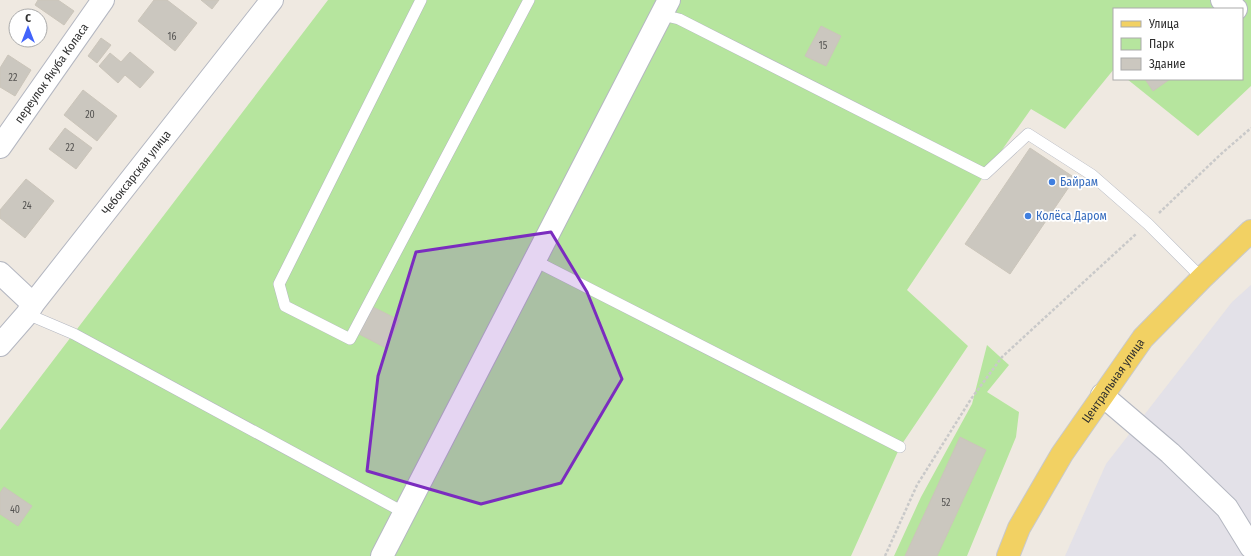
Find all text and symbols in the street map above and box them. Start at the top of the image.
north arrow [8,8,48,48]
legend [1113,8,1243,80]
text: С [25,12,31,25]
text: Улица [1148,17,1179,31]
street label: переулок Якуба Коласа [12,21,91,126]
house number: 16 [168,31,176,43]
text: Парк [1149,37,1175,51]
house number: 15 [819,40,828,52]
text: Здание [1149,57,1185,71]
house number: 22 [9,72,18,84]
house number: 20 [85,109,95,121]
street label: Чебоксарская улица [99,128,174,217]
house number: 22 [66,142,75,154]
place label: Байрам [1060,175,1098,189]
marker: Байрам [1047,177,1057,187]
house number: 24 [22,200,32,212]
place label: Колёса Даром [1036,209,1107,223]
marker: Колёса Даром [1023,211,1033,221]
street label: Центральная улица [1079,336,1147,426]
house number: 52 [942,497,951,509]
house number: 40 [10,504,20,516]

